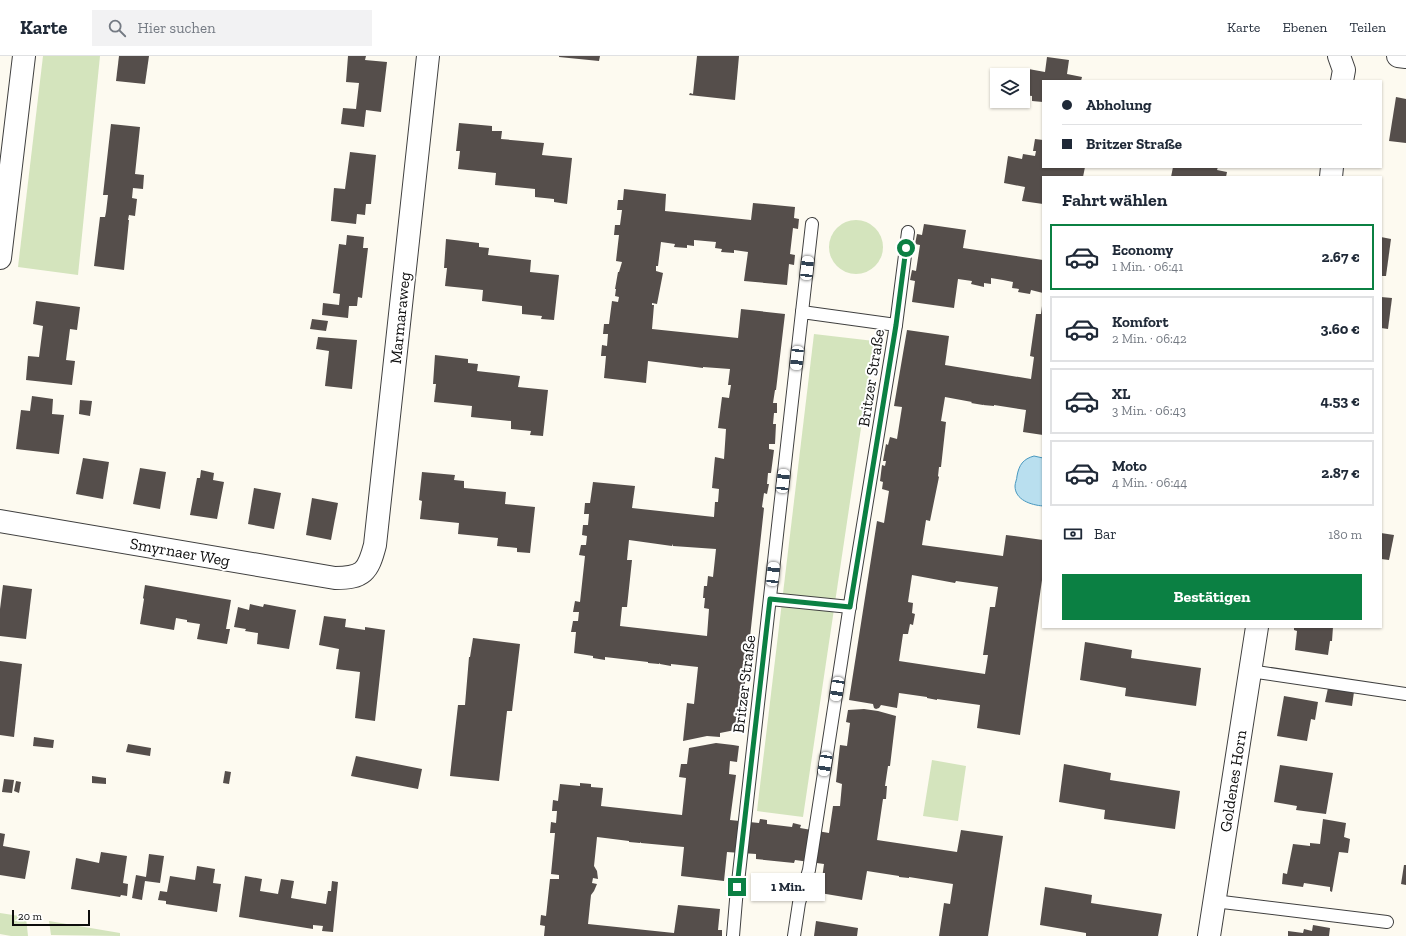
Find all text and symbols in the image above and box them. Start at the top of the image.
search box [92,10,372,46]
text: Karte [20,16,68,39]
icon: search [106,17,128,39]
text: Hier suchen [138,19,216,37]
text: Karte [1227,19,1260,36]
text: Ebenen [1282,19,1327,36]
text: Teilen [1349,19,1386,36]
map controls [990,68,1030,108]
button: layers [990,68,1030,108]
text: Abholung [1086,96,1152,114]
text: Britzer Straße [1086,135,1182,153]
text: Fahrt wählen [1062,189,1167,211]
route start [897,239,915,257]
icon: car [1064,239,1100,275]
text: Economy [1112,241,1173,259]
text: 2.67 € [1322,248,1360,266]
car [800,255,814,281]
text: 1 Min. · 06:41 [1112,259,1183,274]
street label: Marmaraweg [386,271,414,365]
icon: car [1064,311,1100,347]
text: Komfort [1112,313,1168,331]
text: 3.60 € [1320,320,1360,338]
street label: Britzer Straße [854,328,888,428]
text: 2 Min. · 06:42 [1112,331,1187,346]
car [790,345,804,371]
icon: car [1064,383,1100,419]
text: XL [1112,385,1130,403]
text: 4.53 € [1321,392,1360,410]
text: 3 Min. · 06:43 [1112,403,1186,418]
icon: car [1064,455,1100,491]
text: Moto [1112,457,1147,475]
text: 2.87 € [1321,464,1360,482]
car [776,468,790,494]
text: 4 Min. · 06:44 [1112,475,1187,490]
icon: cash [1062,523,1084,545]
text: Bar [1094,525,1117,543]
text: 180 m [1328,527,1362,542]
street label: Smyrnaer Weg [128,534,232,570]
car [766,561,780,587]
button: Bestätigen [1062,574,1362,620]
street label: Britzer Straße [729,634,759,734]
car [829,676,845,702]
street label: Goldenes Horn [1216,728,1251,833]
car [817,751,833,777]
callout: 1 Min. [751,873,825,901]
route end [728,878,746,896]
text: 1 Min. [771,879,805,894]
scale bar [12,908,90,927]
text: 20 m [18,910,42,923]

